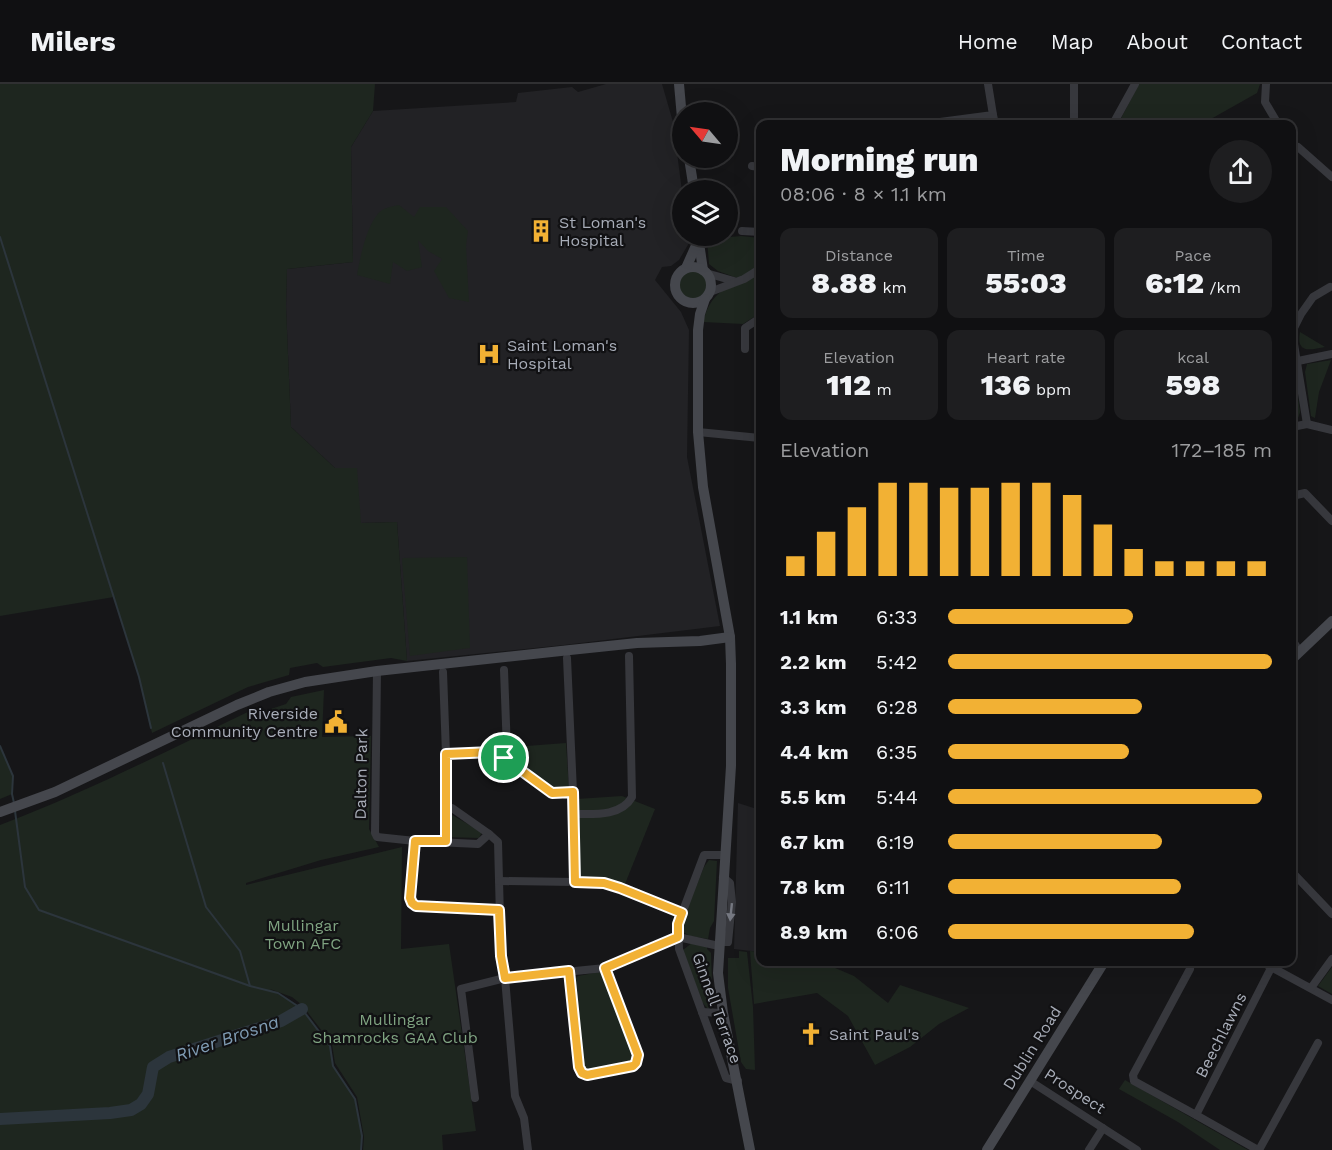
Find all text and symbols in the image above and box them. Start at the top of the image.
text: Milers [30,25,116,58]
text: Home [958,29,1018,54]
text: Map [1051,29,1094,54]
text: About [1127,29,1188,54]
text: Contact [1221,29,1302,54]
north arrow [672,102,738,168]
map controls [672,102,738,246]
text: Morning run [780,140,979,179]
button: share [1209,140,1272,203]
button: layers [672,180,738,246]
text: 08:06 · 8 × 1.1 km [780,182,947,206]
place label: St Loman's Hospital [559,213,646,250]
building icon: St Loman's Hospital [528,218,554,244]
text: Distance [825,246,893,265]
text: Time [1007,246,1045,265]
text: Pace [1174,246,1212,265]
text: 8.88 [811,265,877,300]
text: 55:03 [985,265,1067,300]
text: 6:12 [1145,265,1204,300]
text: km [877,278,907,297]
text: /km [1204,278,1241,297]
place label: Saint Loman's Hospital [507,336,617,373]
hospital icon: Saint Loman's Hospital [476,341,502,367]
text: Elevation [823,348,895,367]
text: Heart rate [986,348,1066,367]
text: kcal [1177,348,1209,367]
text: 112 [826,367,871,402]
text: 136 [981,367,1031,402]
text: 598 [1166,367,1220,402]
text: m [871,380,892,399]
text: bpm [1031,380,1071,399]
text: Elevation [780,438,869,462]
text: 172–185 m [1172,438,1272,462]
text: 1.1 km [780,605,838,629]
text: 6:33 [876,605,917,629]
text: 2.2 km [780,650,847,674]
text: 5:42 [876,650,917,674]
text: 3.3 km [780,695,847,719]
text: 6:28 [876,695,918,719]
place label: Riverside Community Centre [171,704,318,741]
public building icon: Riverside Community Centre [323,709,349,735]
street label: Dalton Park [351,728,371,820]
pin [478,732,529,783]
text: 4.4 km [780,740,848,764]
text: 6:35 [876,740,917,764]
icon: arrive [487,741,520,774]
text: 5.5 km [780,785,846,809]
text: 5:44 [876,785,918,809]
text: 6.7 km [780,830,845,854]
text: 6:19 [876,830,914,854]
text: 7.8 km [780,875,845,899]
text: 6:11 [876,875,910,899]
one-way arrow [726,903,736,922]
park label: Mullingar Town AFC [265,916,341,953]
text: 8.9 km [780,920,848,944]
text: 6:06 [876,920,919,944]
street label: Ginnell Terrace [688,950,746,1066]
street label: Beechlawns [1191,989,1251,1081]
street label: Dublin Road [999,1003,1065,1093]
water label: River Brosna [172,1010,282,1066]
park label: Mullingar Shamrocks GAA Club [312,1010,478,1047]
church icon: Saint Paul's [798,1021,824,1047]
place label: Saint Paul's [829,1025,920,1044]
street label: Prospect [1041,1064,1109,1118]

